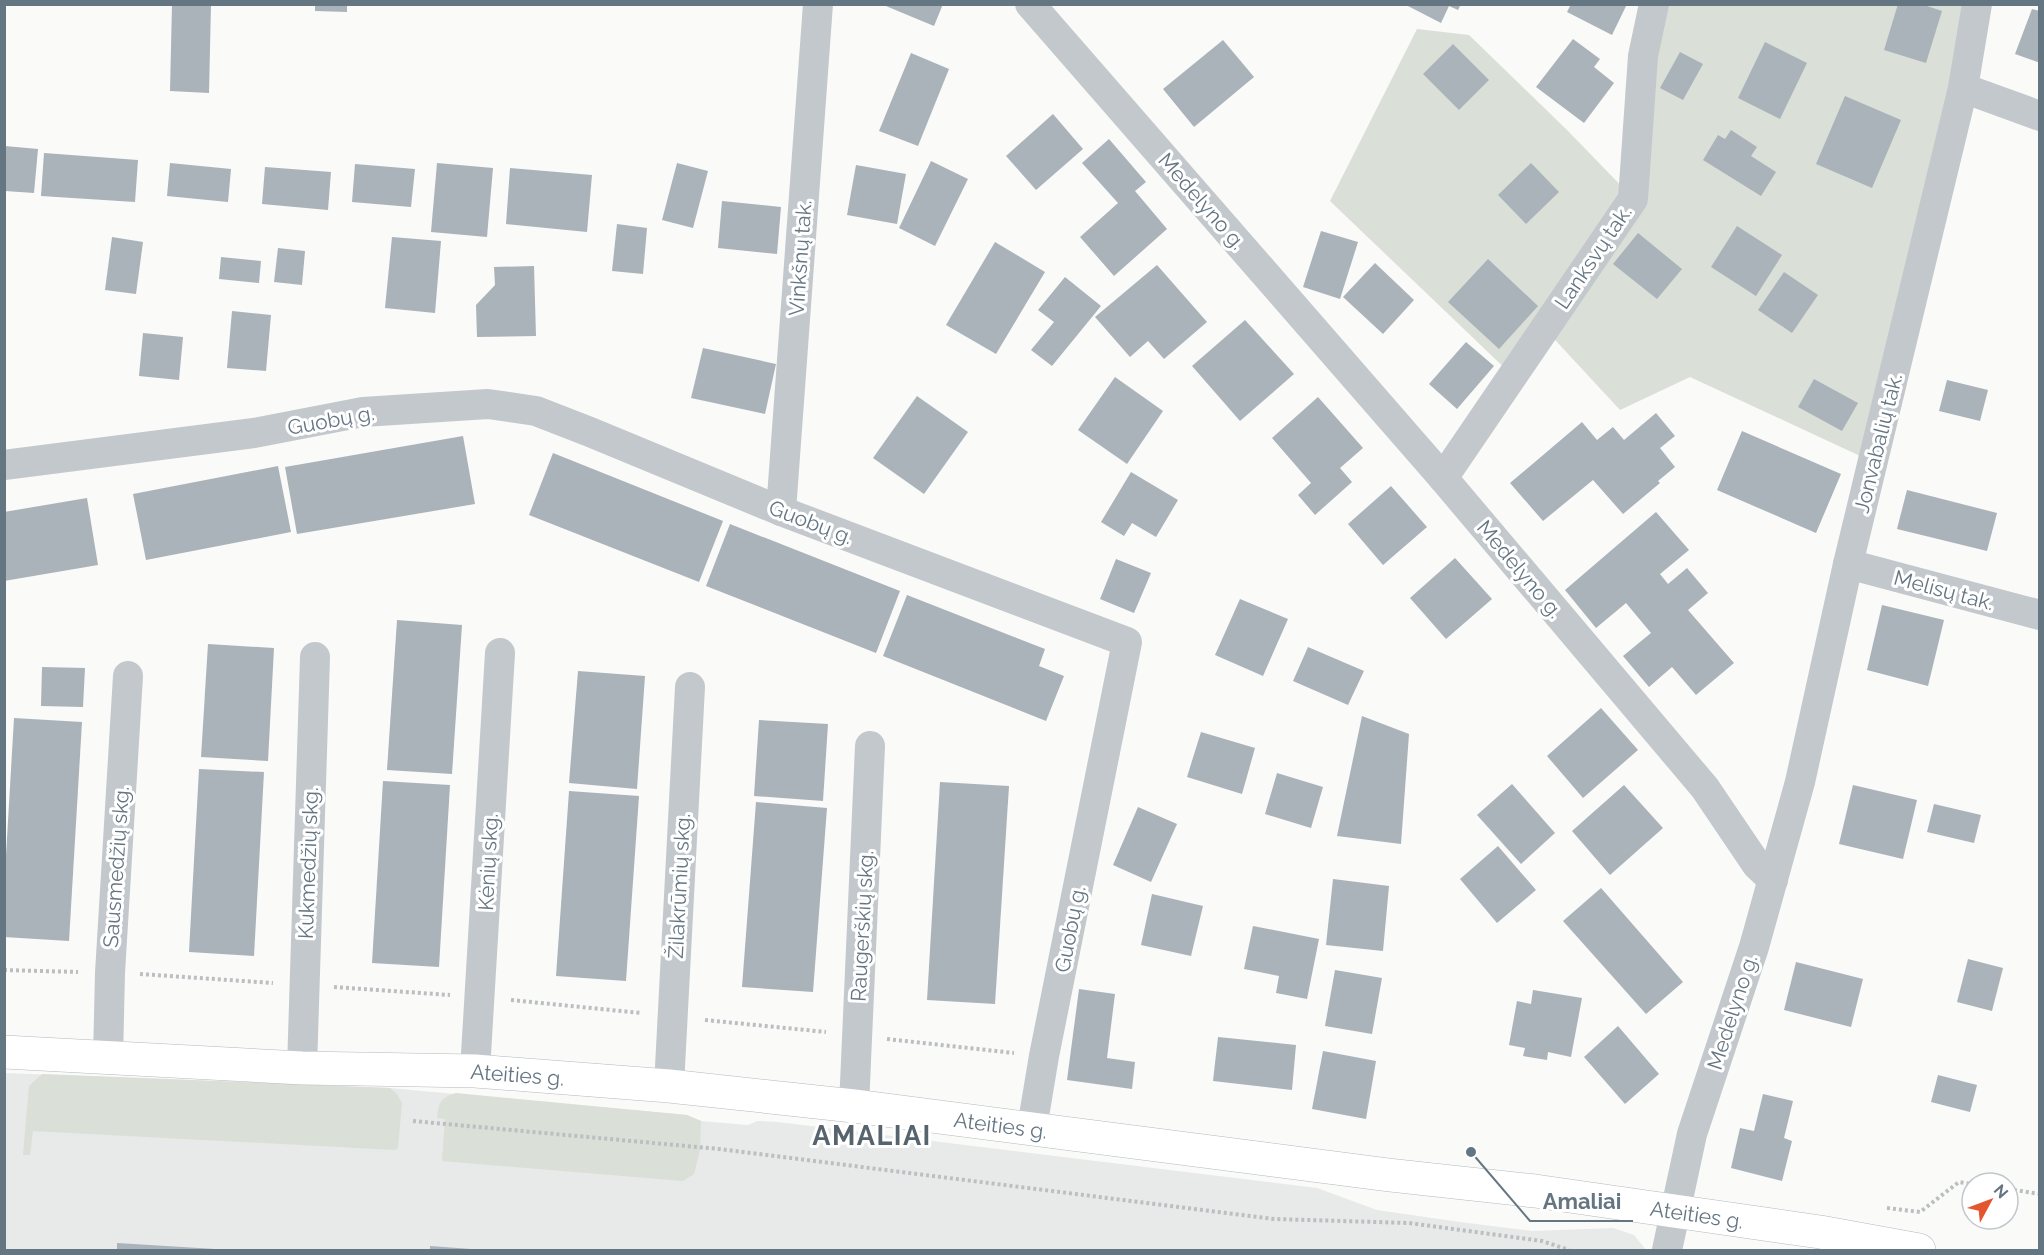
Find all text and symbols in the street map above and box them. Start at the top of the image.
street label: Medelyno g. [1153,148,1251,254]
street label: Vinkšnų tak. [783,199,817,317]
street label: Lanksvų tak. [1549,200,1637,314]
street label: Jonvabalių tak. [1849,371,1907,515]
street label: Guobų g. [286,400,376,440]
street label: Guobų g. [766,495,856,549]
street label: Medelyno g. [1472,515,1568,623]
street label: Melisų tak. [1891,565,1997,615]
street label: Sausmedžių skg. [98,785,134,949]
street label: Kukmedžių skg. [293,787,323,939]
street label: Kėnių skg. [473,813,503,911]
street label: Žilakrūmių skg. [663,813,695,959]
street label: Raugerškių skg. [846,850,878,1002]
street label: Guobų g. [1049,884,1091,974]
street label: Medelyno g. [1702,951,1762,1073]
street label: Ateities g. [470,1058,565,1090]
street label: Ateities g. [952,1107,1049,1143]
district label: AMALIAI [812,1120,932,1151]
north arrow [1960,1171,2020,1231]
callout: Amaliai [1530,1181,1633,1221]
text: N [1990,1181,2012,1202]
text: Amaliai [1543,1188,1621,1214]
street label: Ateities g. [1649,1195,1745,1233]

